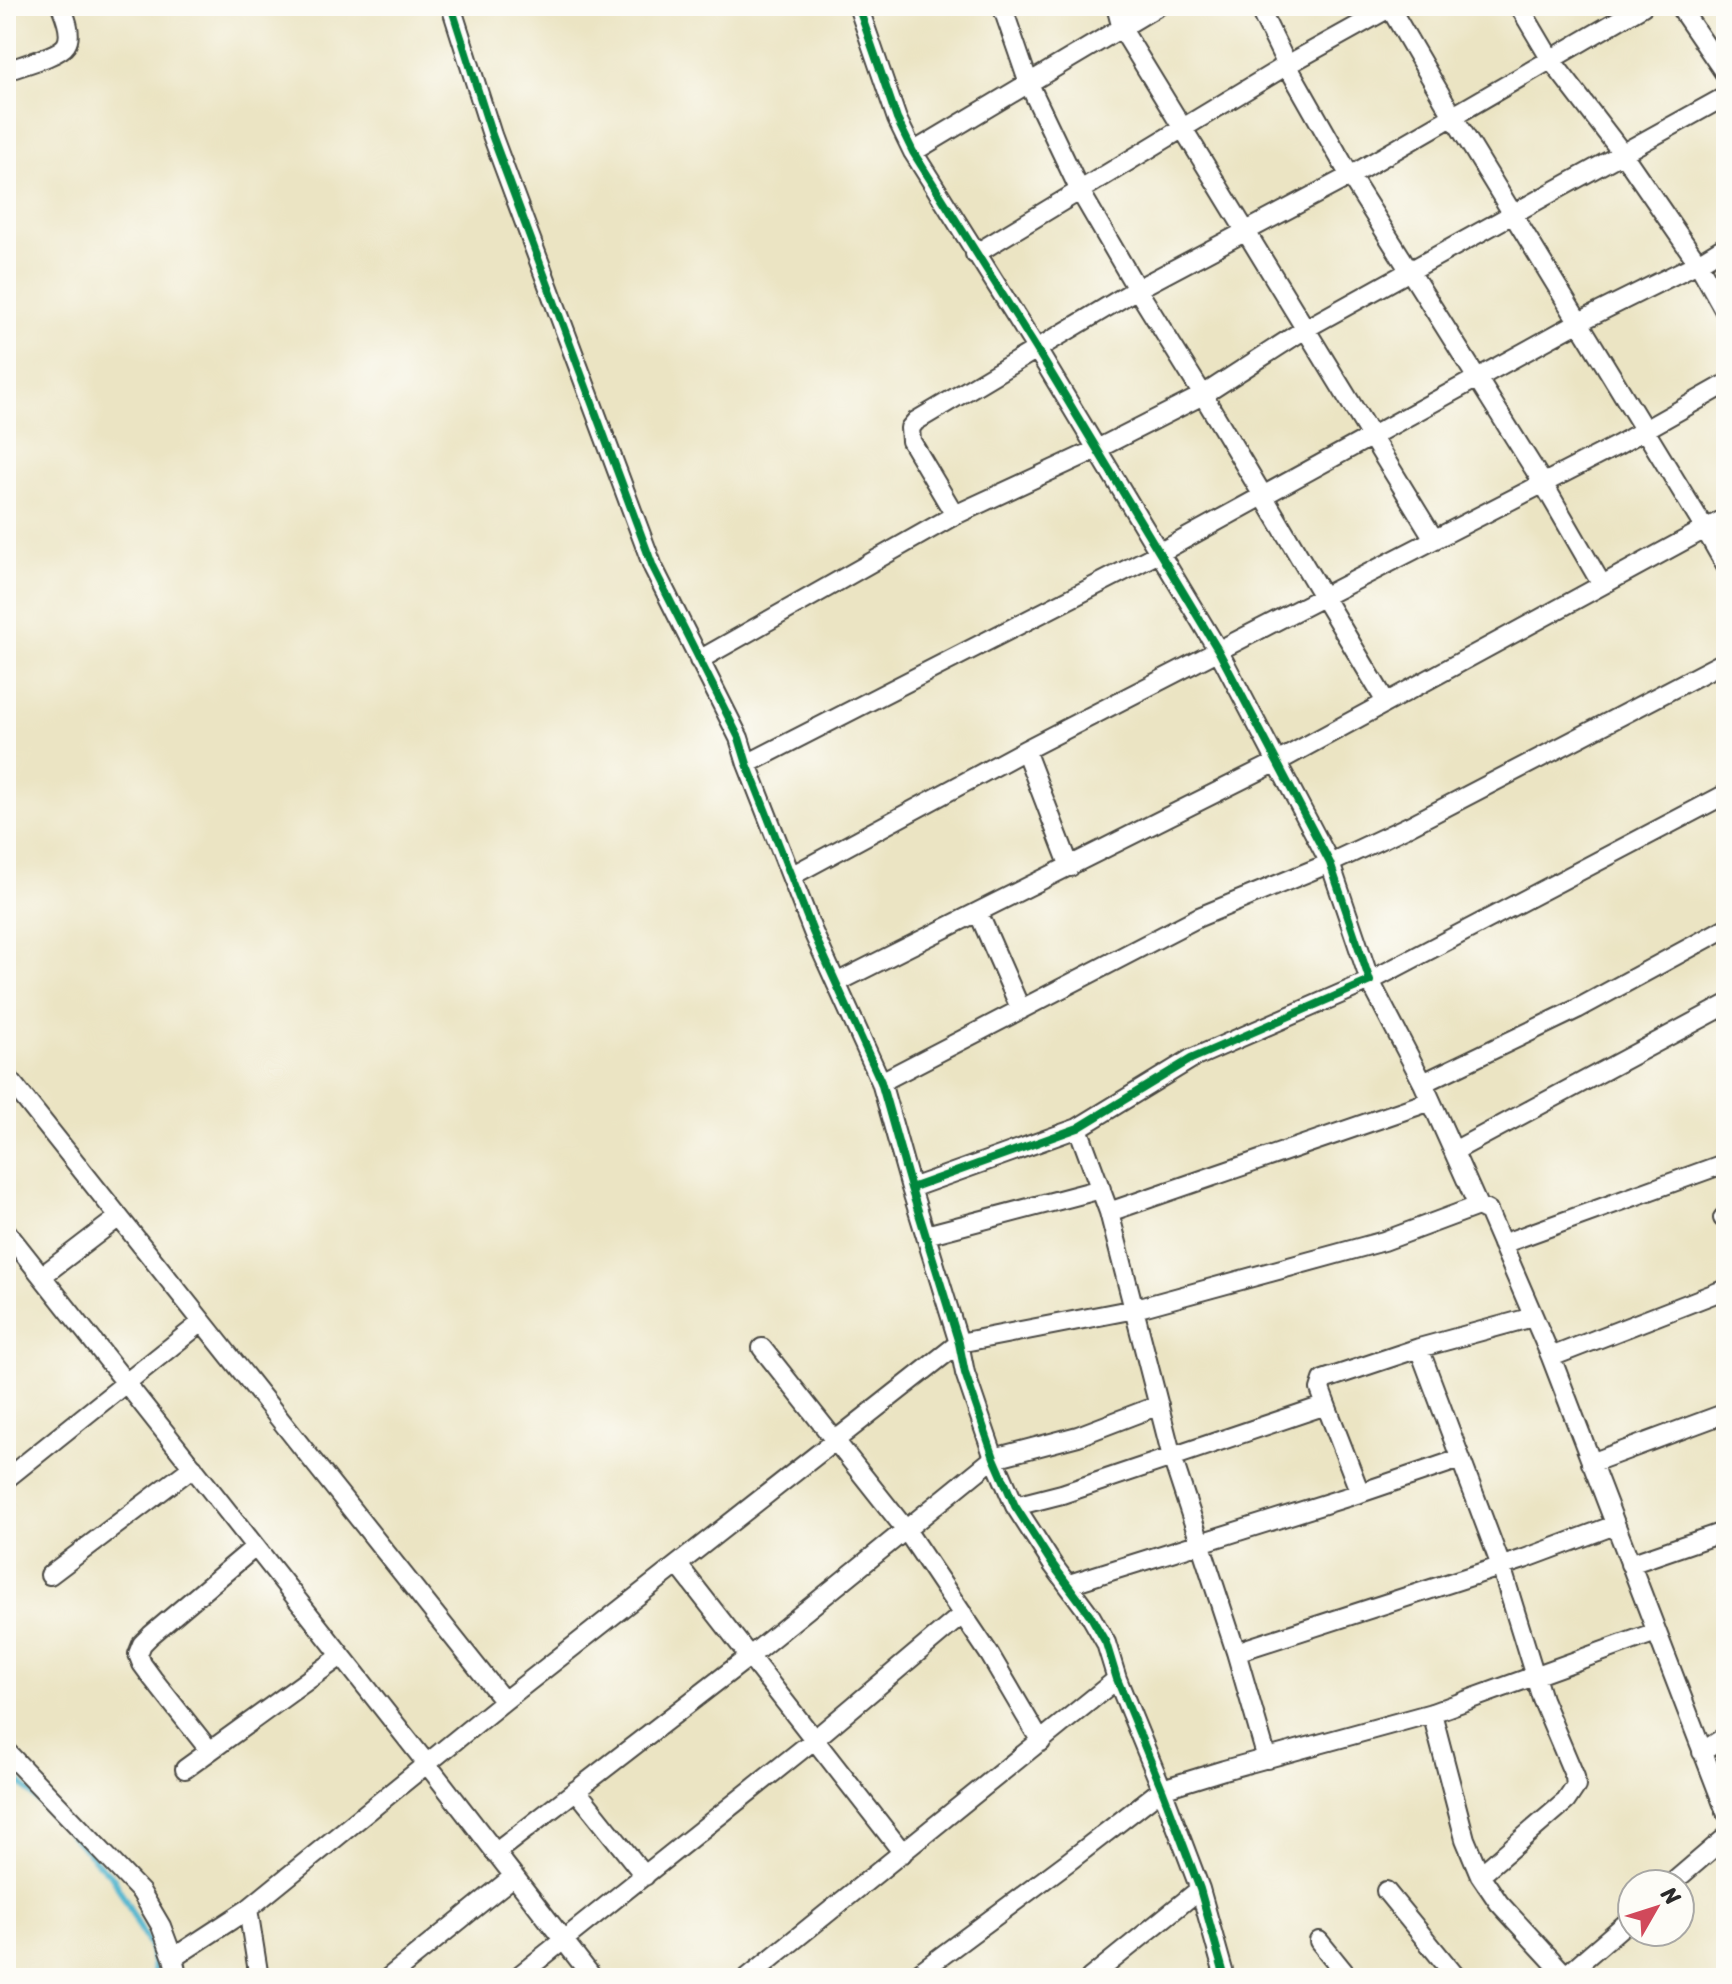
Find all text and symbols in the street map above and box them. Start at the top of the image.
north arrow [1616,1868,1696,1948]
text: N [1651,1877,1692,1915]

